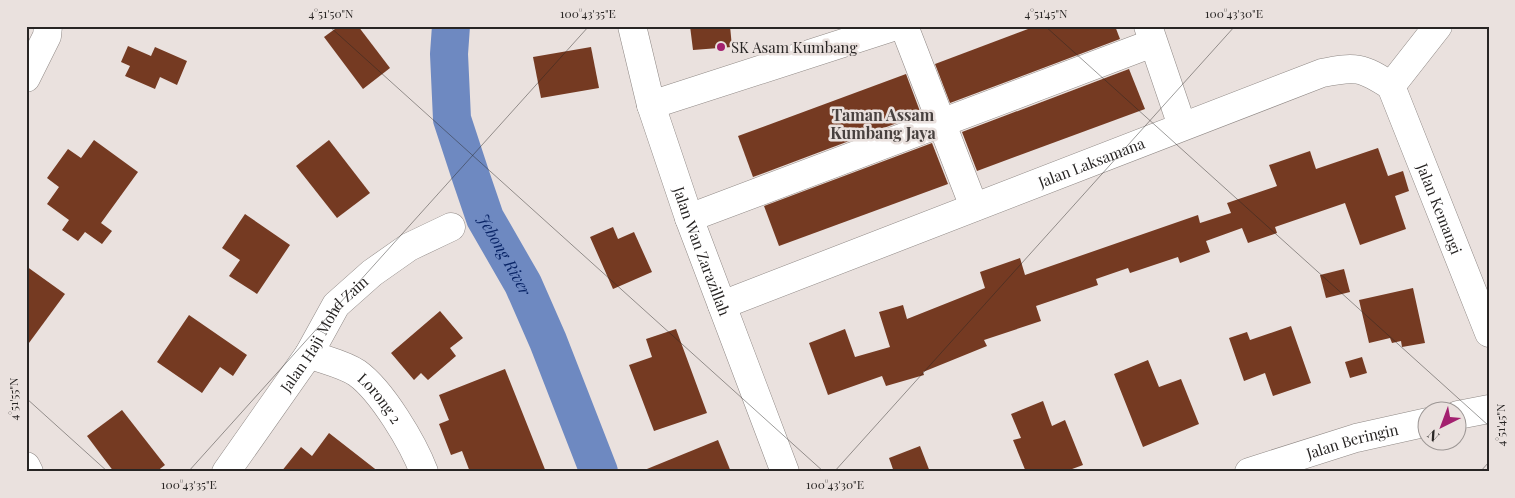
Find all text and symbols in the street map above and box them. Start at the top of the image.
text: 4°51'50"N [308,5,354,21]
text: 100°43'35"E [560,5,616,21]
text: 4°51'45"N [1024,5,1068,21]
text: 100°43'30"E [1205,5,1263,21]
place label: SK Asam Kumbang [731,37,857,57]
marker: SK Asam Kumbang [715,41,727,53]
district label: Taman Assam Kumbang Jaya [830,104,936,143]
street label: Jalan Laksamana [1034,132,1148,192]
street label: Jalan Kemangi [1412,159,1467,258]
street label: Jalan Wan Zarazillah [669,183,735,319]
water label: Jebong River [474,210,537,299]
street label: Jalan Haji Mohd Zain [275,271,372,397]
street label: Lorong 2 [354,368,406,427]
text: 4°51'55"N [5,377,21,421]
north arrow [1418,400,1468,450]
text: 4°51'45"N [1492,403,1508,447]
street label: Jalan Beringin [1303,419,1400,463]
text: N [1423,426,1443,446]
text: 100°43'35"E [161,476,217,492]
text: 100°43'30"E [806,476,864,492]

